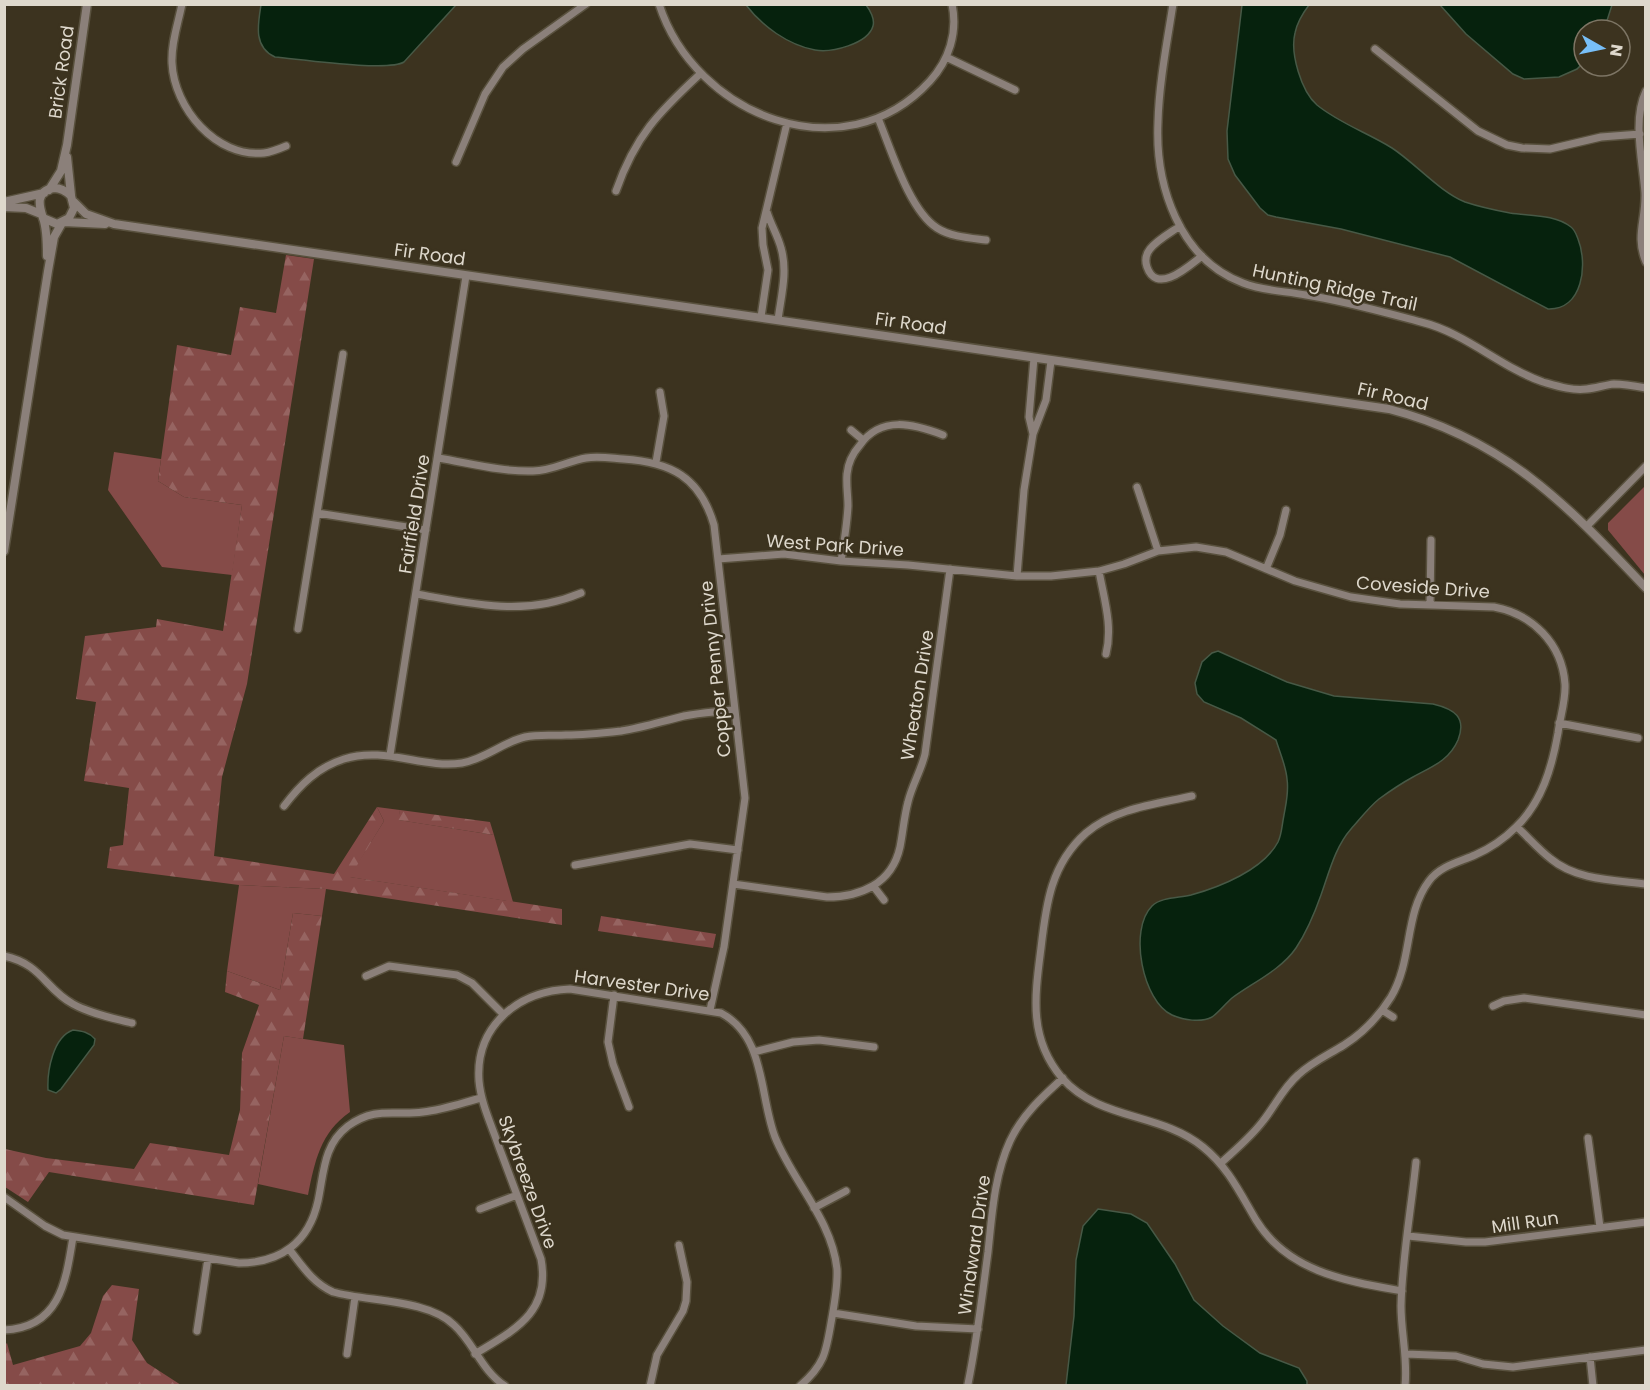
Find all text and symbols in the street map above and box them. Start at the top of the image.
north arrow [1572,18,1632,78]
street label: Brick Road [42,24,80,120]
text: N [1604,43,1629,58]
street label: Fir Road [393,237,467,271]
street label: Hunting Ridge Trail [1250,257,1420,317]
street label: Fir Road [874,306,948,340]
street label: Fir Road [1355,376,1431,416]
street label: Fairfield Drive [392,453,436,575]
street label: West Park Drive [765,528,905,562]
street label: Coveside Drive [1355,570,1491,604]
street label: Copper Penny Drive [693,580,737,758]
street label: Wheaton Drive [894,628,940,762]
street label: Harvester Drive [573,963,711,1007]
street label: Skybreeze Drive [492,1112,564,1252]
street label: Windward Drive [952,1173,996,1317]
street label: Mill Run [1490,1205,1560,1239]

